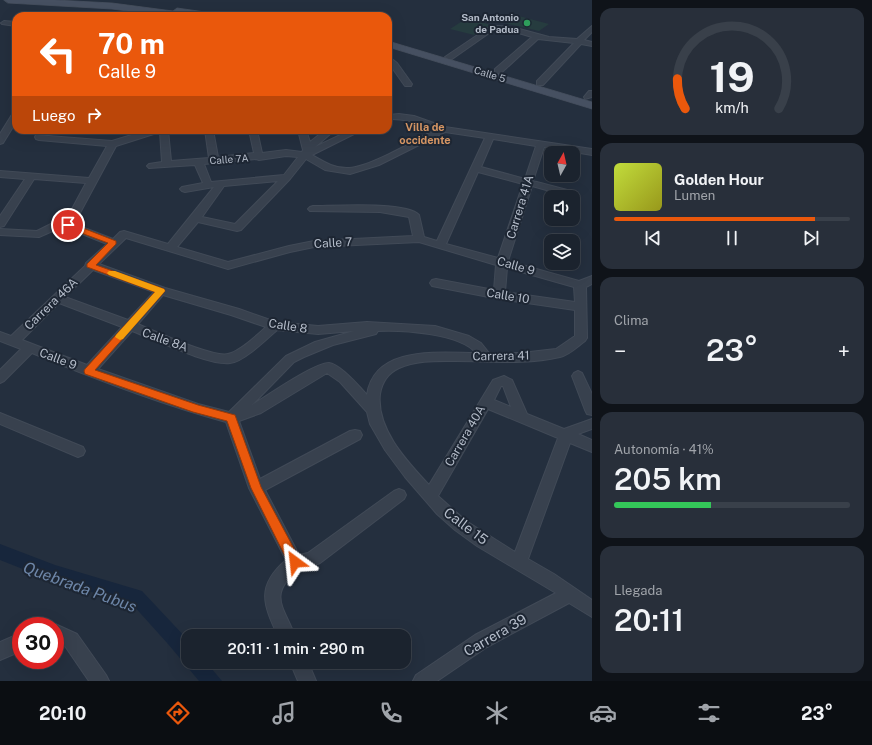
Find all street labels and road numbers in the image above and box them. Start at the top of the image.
street label: Calle 5 [473,64,507,84]
street label: Calle 7A [209,152,249,166]
street label: Carrera 41A [504,173,536,241]
street label: Calle 7 [313,235,353,251]
street label: Calle 9 [495,254,537,278]
street label: Carrera 46A [22,275,81,333]
street label: Calle 10 [485,286,531,306]
street label: Calle 8 [268,316,309,336]
street label: Calle 8A [140,325,190,355]
street label: Calle 9 [37,346,79,372]
street label: Carrera 41 [472,349,530,363]
street label: Carrera 40A [442,402,488,469]
street label: Calle 15 [441,504,491,548]
street label: Carrera 39 [461,610,529,659]

